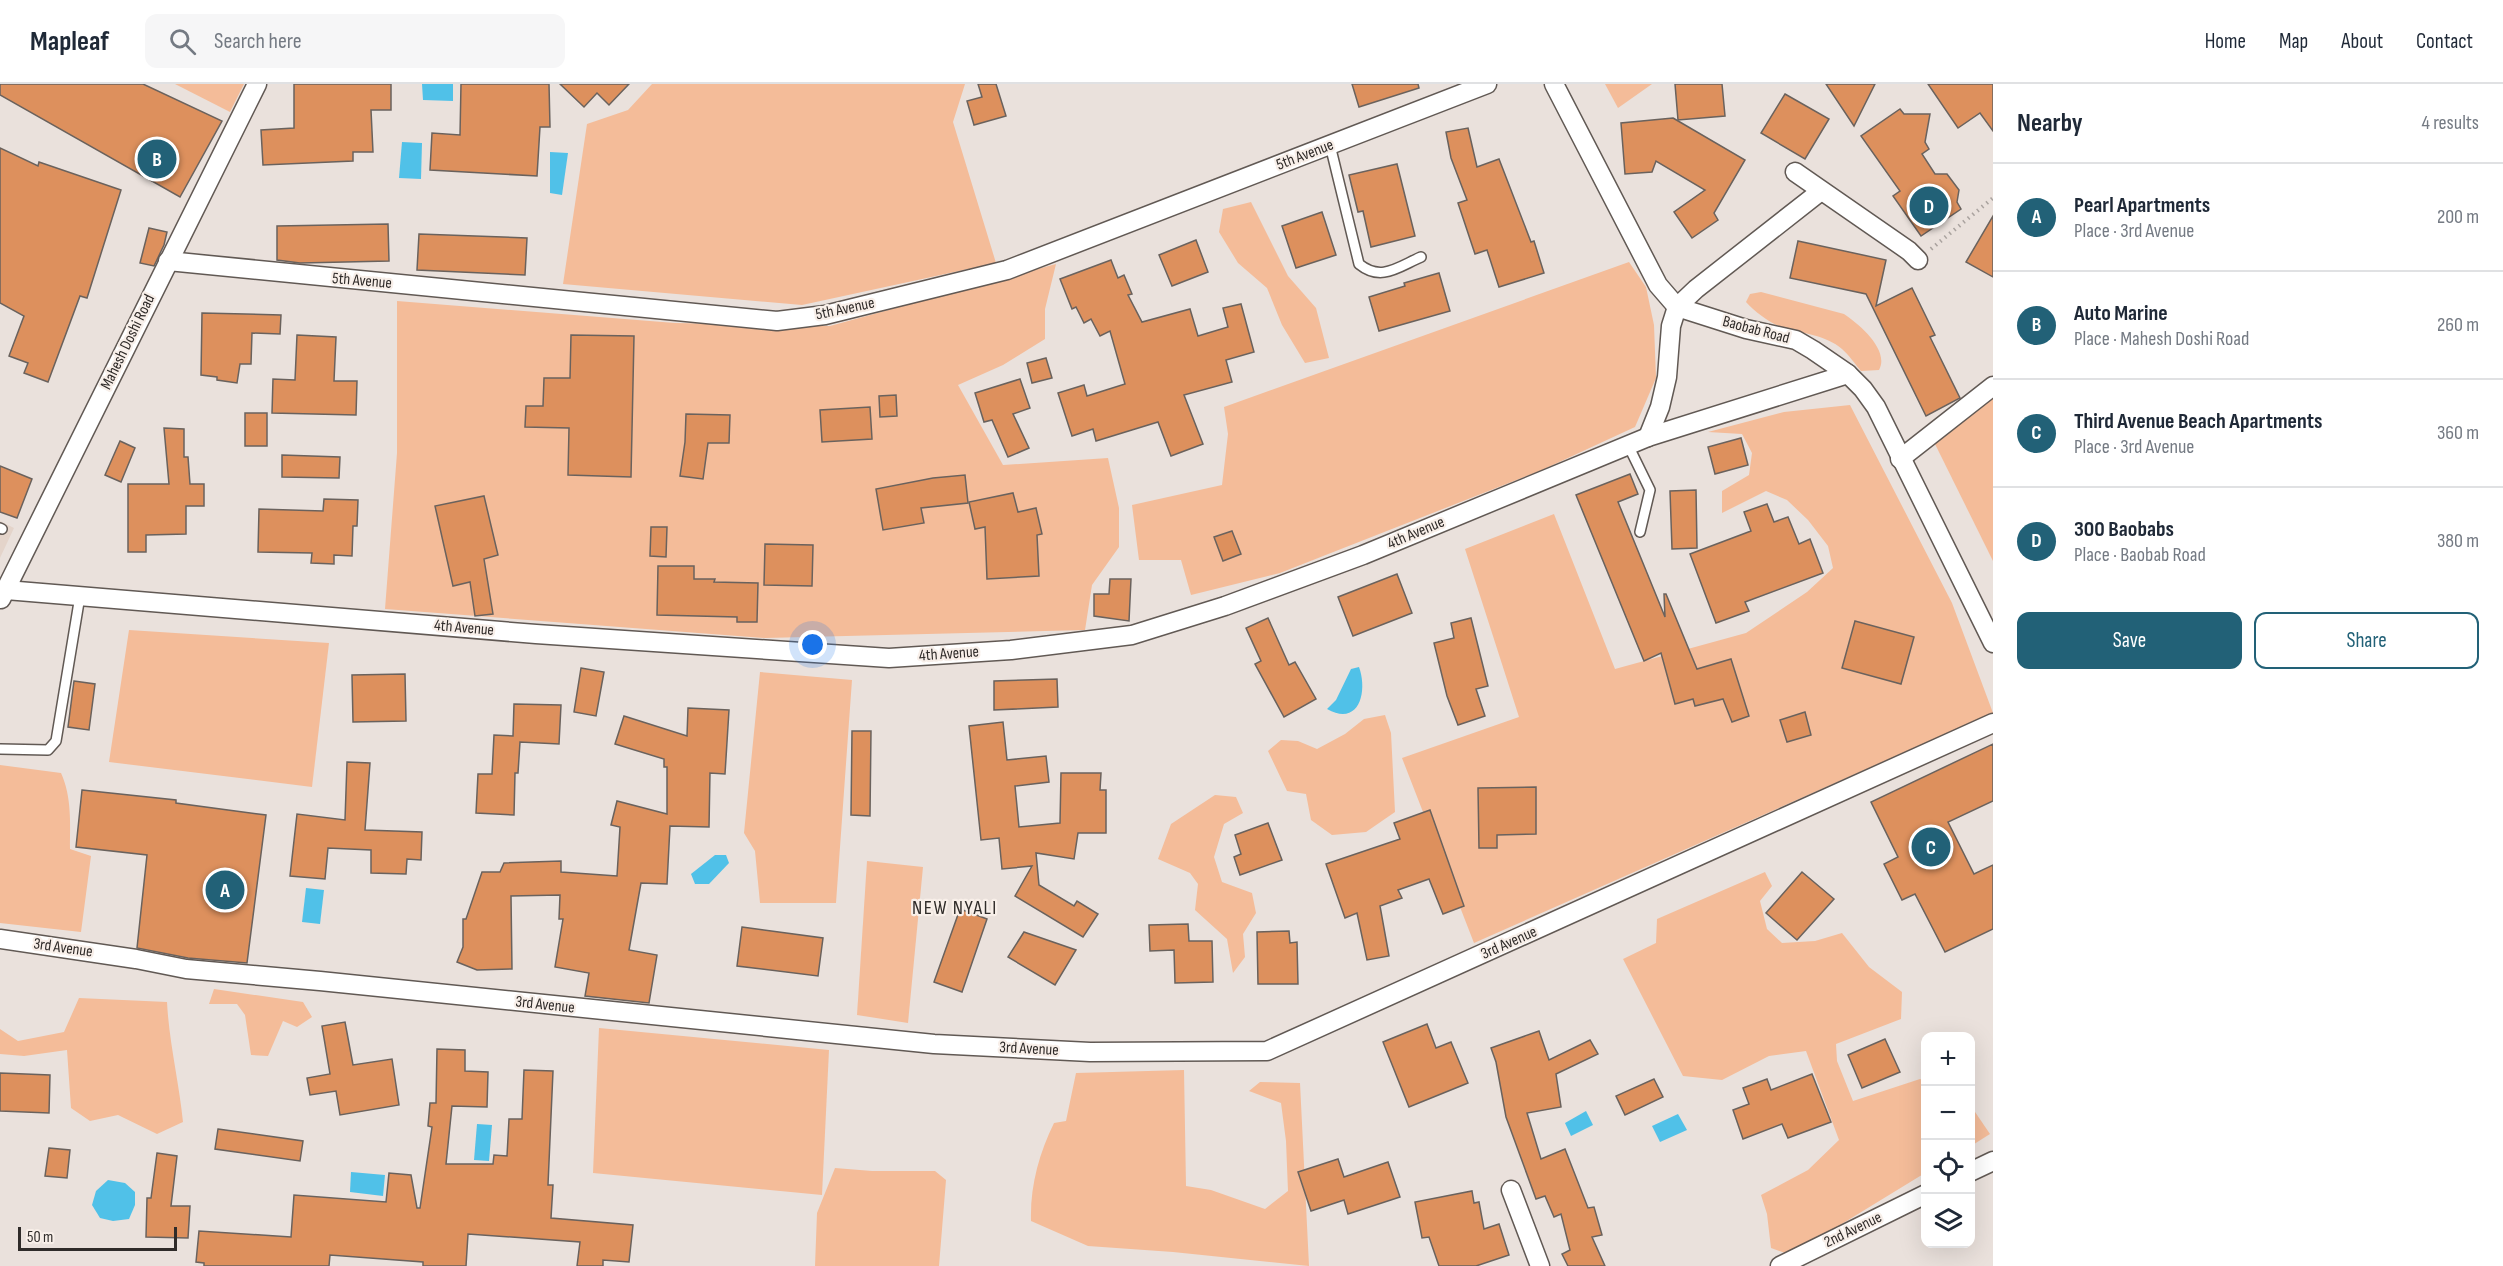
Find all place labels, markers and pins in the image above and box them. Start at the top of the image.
pin: B [138,136,176,182]
pin: D [1910,184,1948,228]
pin: C [1912,824,1950,870]
pin: A [206,868,244,912]

